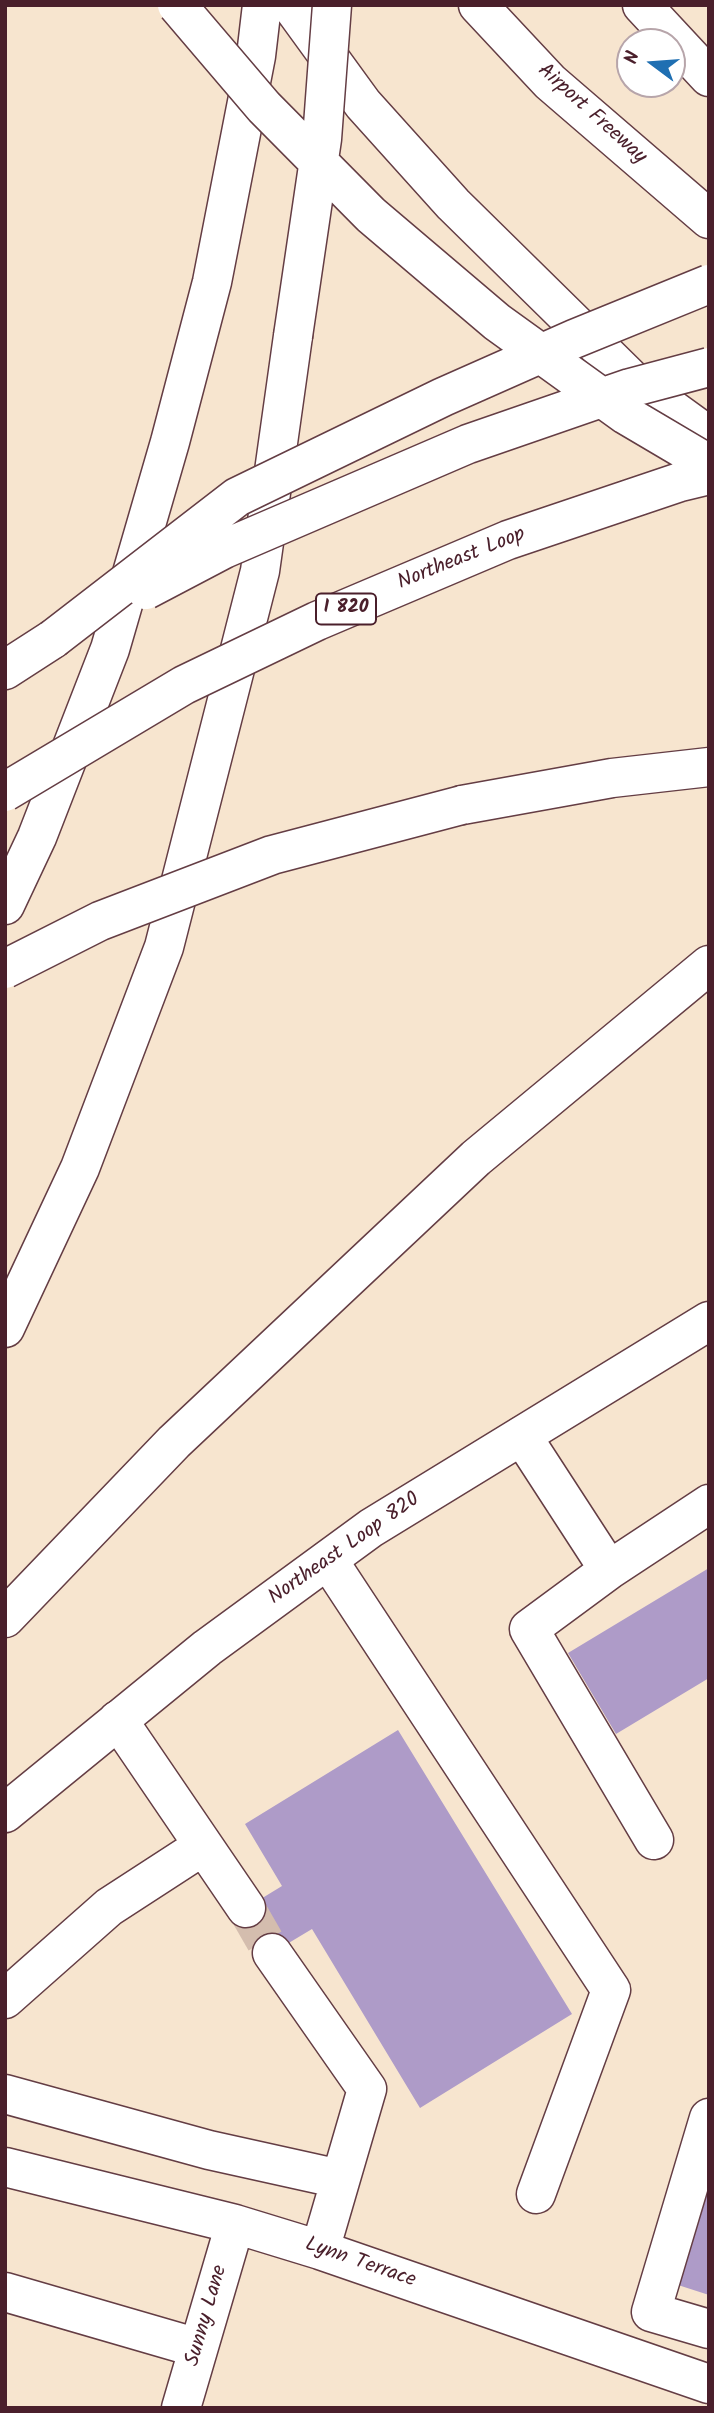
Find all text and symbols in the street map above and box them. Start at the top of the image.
north arrow [616,28,686,98]
text: N [617,48,649,68]
street label: Airport Freeway [531,59,651,171]
street label: Northeast Loop [395,523,529,597]
road number: I 820 [316,594,376,624]
street label: Northeast Loop 820 [264,1488,426,1612]
street label: Lynn Terrace [301,2233,419,2295]
street label: Sunny Lane [182,2263,234,2369]

